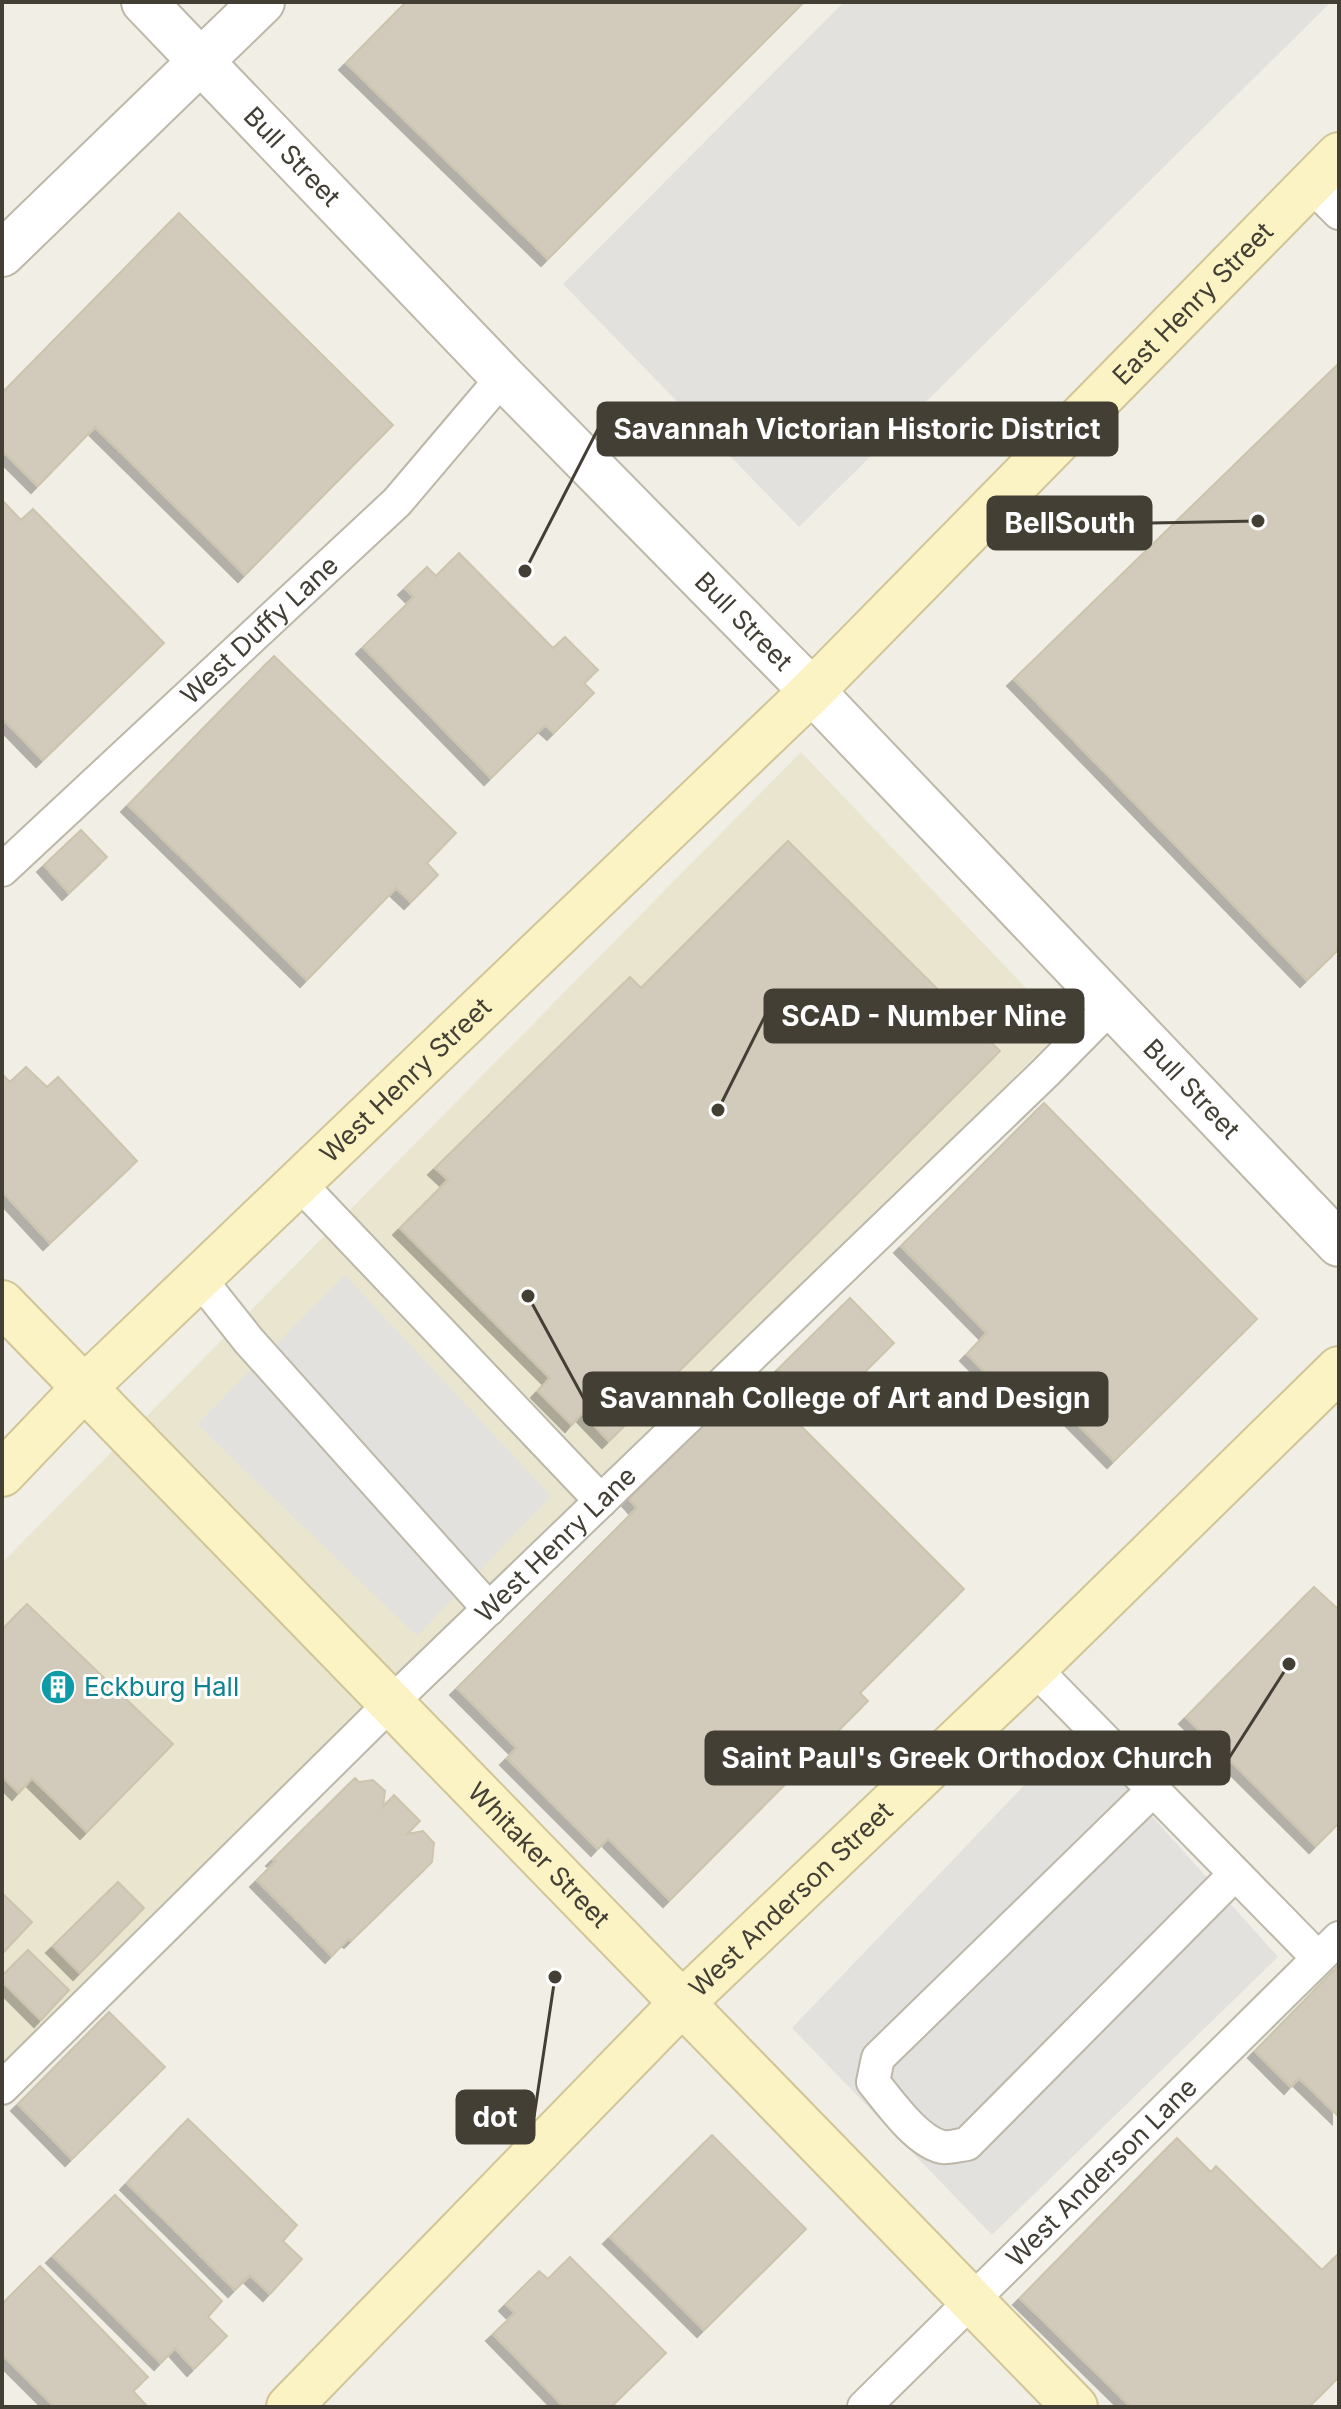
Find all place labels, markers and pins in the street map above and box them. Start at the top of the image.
callout: Savannah Victorian Historic District [598,403,1117,455]
callout: BellSouth [988,497,1151,549]
callout: SCAD - Number Nine [765,990,1083,1042]
callout: Savannah College of Art and Design [584,1373,1107,1425]
building icon: Eckburg Hall [39,1668,77,1706]
place label: Eckburg Hall [84,1671,239,1702]
callout: Saint Paul's Greek Orthodox Church [706,1732,1229,1784]
callout: dot [457,2091,534,2143]

